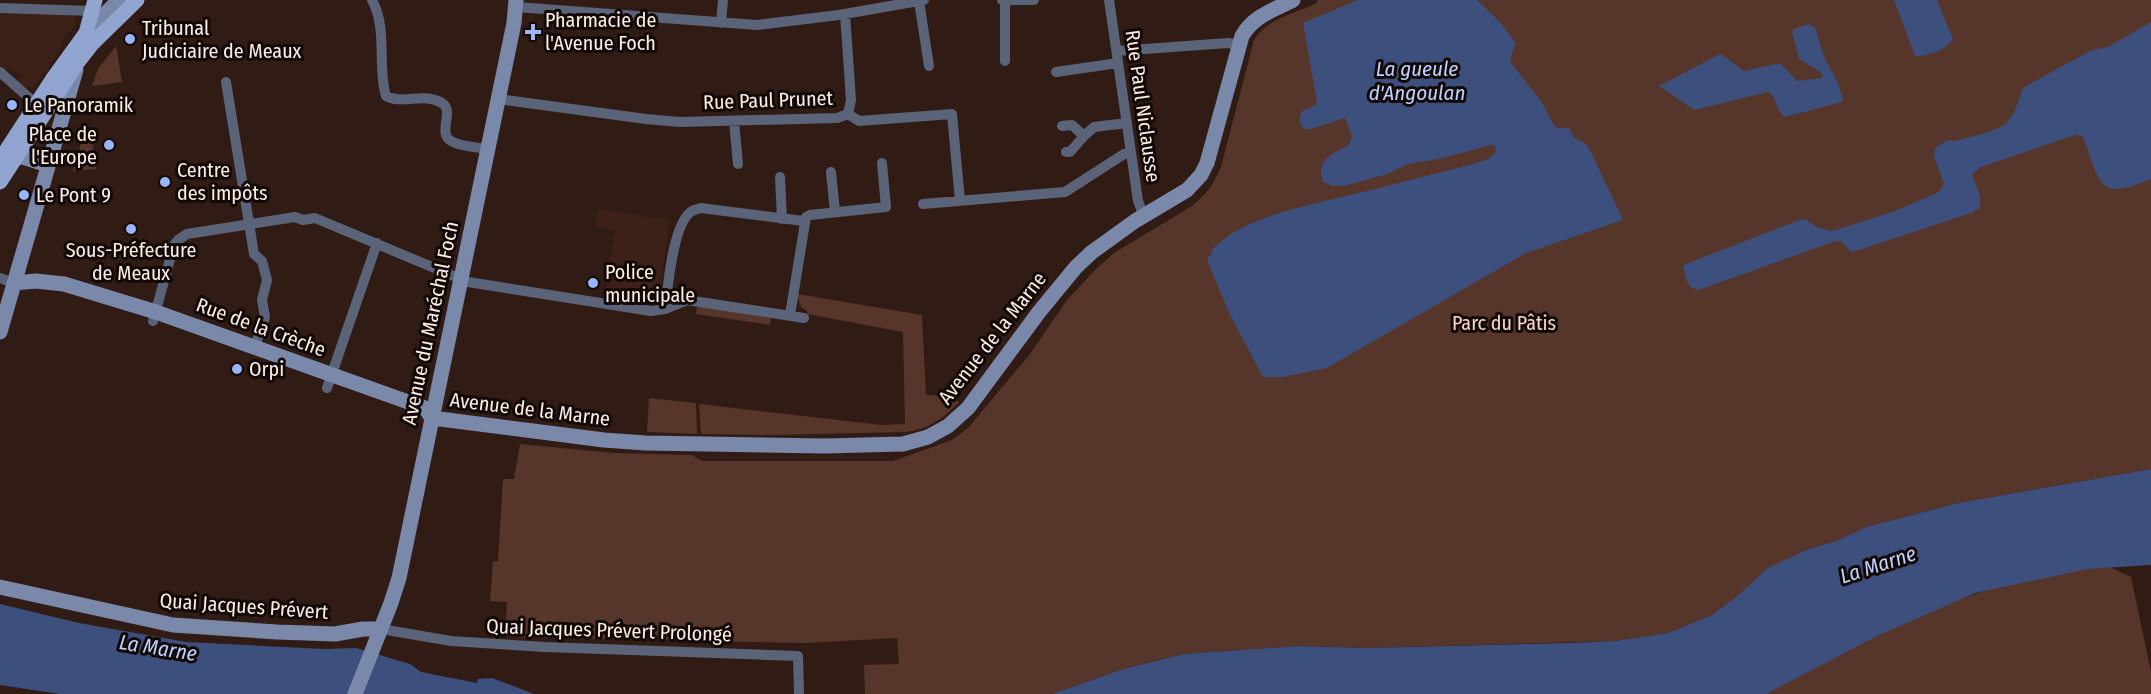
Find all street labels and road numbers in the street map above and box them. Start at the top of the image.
street label: Rue Paul Niclausse [1120,28,1166,184]
street label: Rue Paul Prunet [703,86,834,114]
street label: Avenue du Maréchal Foch [397,219,463,427]
street label: Avenue de la Marne [933,267,1051,409]
street label: Rue de la Crèche [193,292,329,362]
street label: Avenue de la Marne [449,387,611,431]
street label: Quai Jacques Prévert [159,588,329,624]
street label: Quai Jacques Prévert Prolongé [486,614,732,646]

